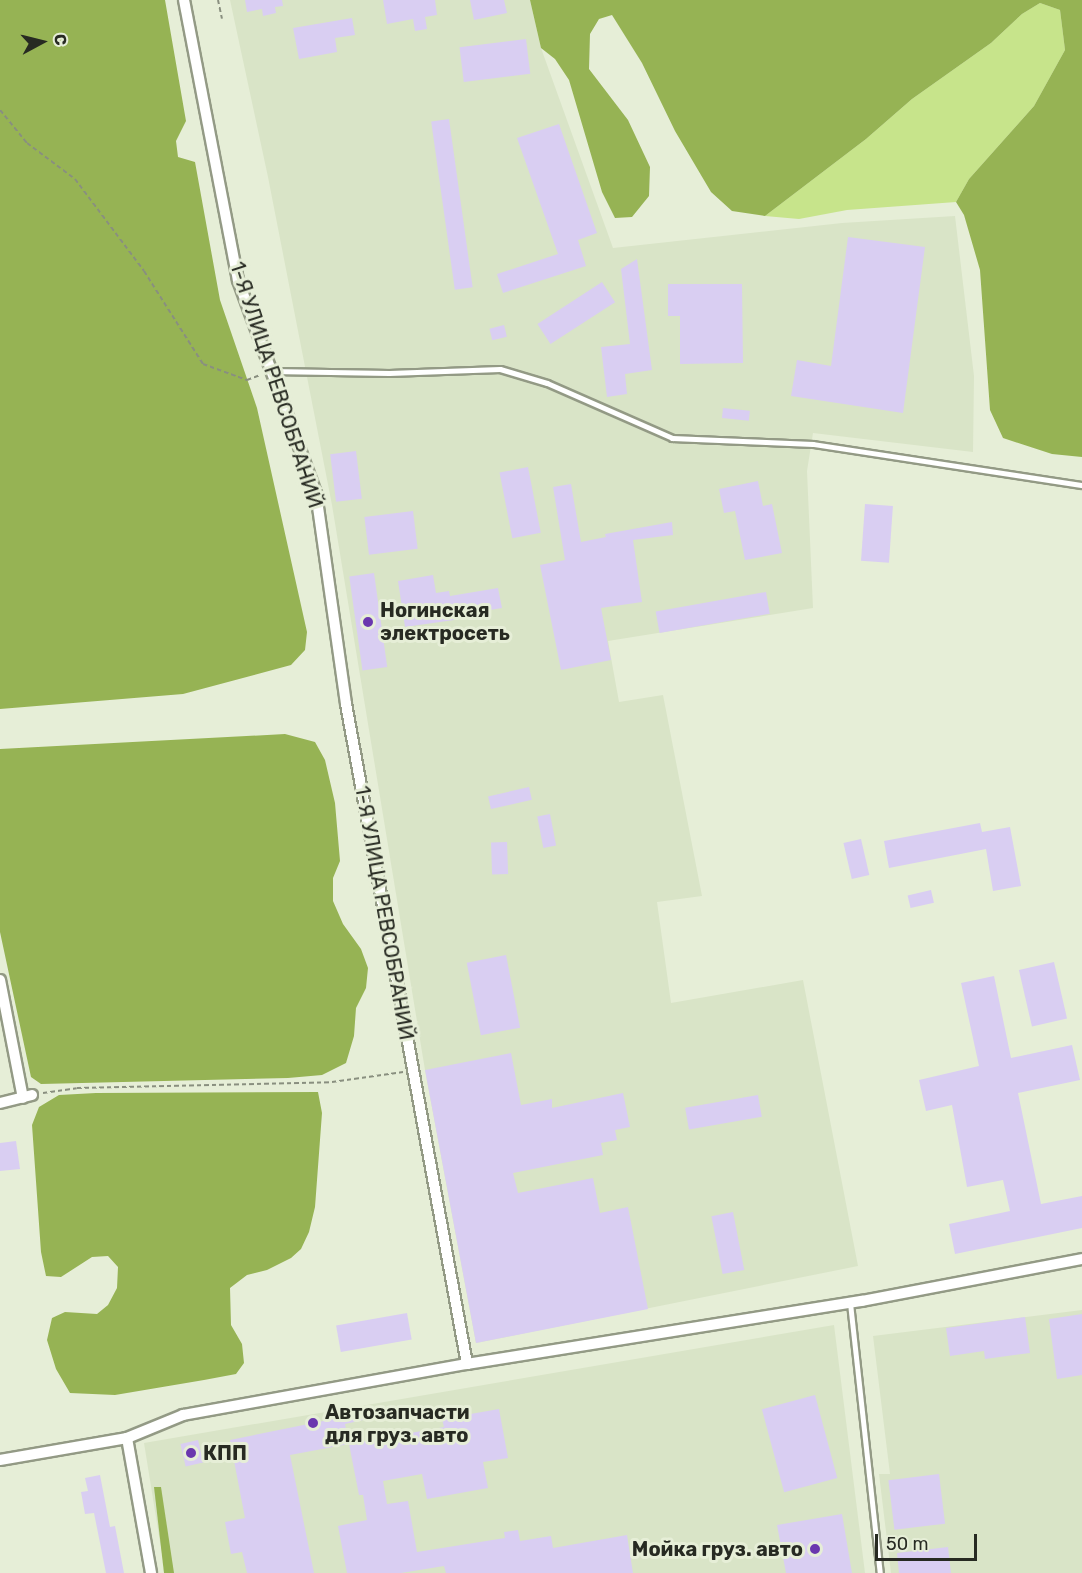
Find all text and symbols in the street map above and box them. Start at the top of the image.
north arrow [12,12,72,72]
text: С [50,33,70,46]
street label: 1-Я УЛИЦА РЕВСОБРАНИЙ [225,259,327,511]
place label: Ногинская электросеть [380,598,510,645]
marker: Ногинская электросеть [361,615,375,629]
street label: 1-Я УЛИЦА РЕВСОБРАНИЙ [350,784,418,1042]
place label: Автозапчасти для груз. авто [325,1400,470,1447]
marker: Автозапчасти для груз. авто [306,1416,320,1430]
place label: КПП [203,1441,247,1465]
marker: КПП [184,1446,198,1460]
scale bar [878,1522,980,1560]
text: 50 m [886,1533,929,1555]
place label: Мойка груз. авто [632,1537,803,1561]
marker: Мойка груз. авто [808,1542,822,1556]

